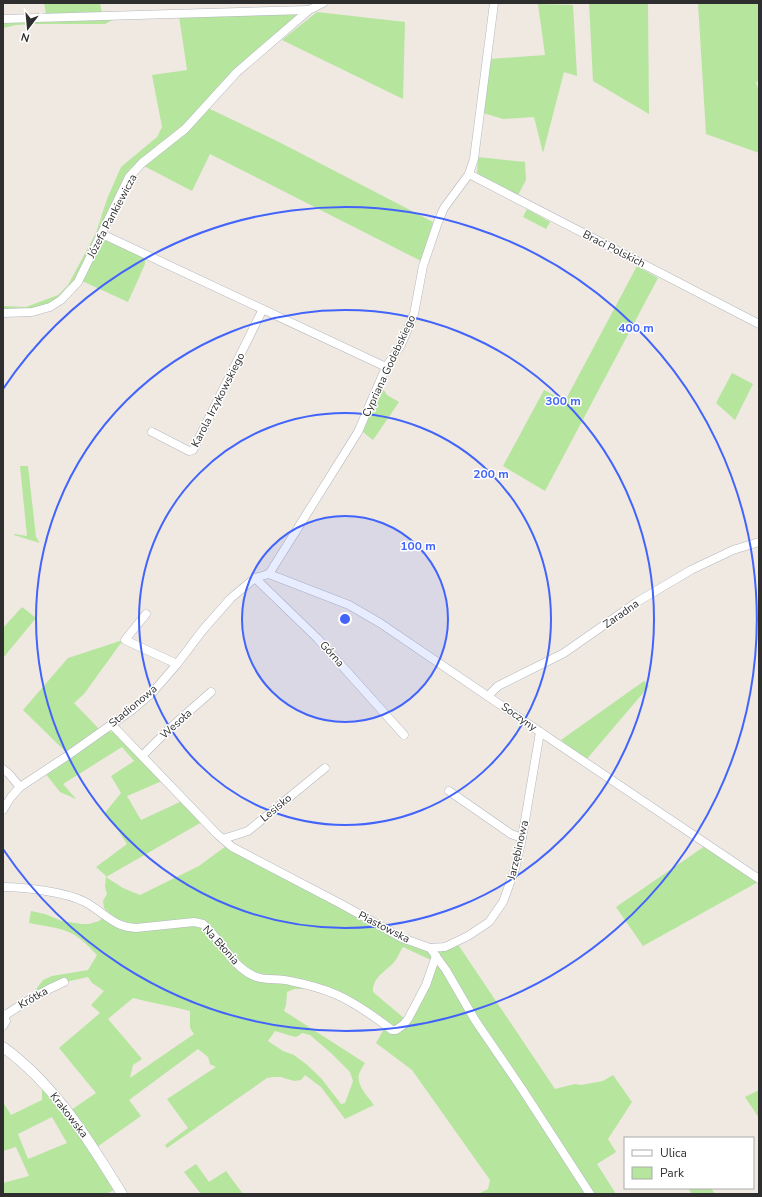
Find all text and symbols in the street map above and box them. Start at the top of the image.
north arrow [8,8,48,48]
text: N [19,29,31,45]
street label: Józefa Pankiewicza [83,171,141,262]
street label: Braci Polskich [580,227,648,271]
street label: Cypriana Godebskiego [359,313,419,419]
text: 400 m [618,320,654,336]
street label: Karola Irzykowskiego [188,350,248,450]
text: 300 m [545,393,581,409]
text: 200 m [473,466,509,482]
text: 100 m [400,538,436,554]
street label: Zaradna [600,596,642,632]
centre of rings [338,612,352,626]
street label: Górna [316,638,348,670]
street label: Stadionowa [106,681,160,731]
street label: Soczyny [498,699,540,735]
street label: Wesoła [157,706,195,742]
street label: Lesisko [257,791,295,825]
street label: Jarzębinowa [504,819,532,882]
street label: Piastowska [356,908,413,946]
street label: Na Błonia [199,922,243,968]
street label: Krótka [15,983,51,1012]
street label: Krakowska [47,1089,92,1141]
legend [624,1137,754,1189]
text: Ulica [660,1145,687,1161]
text: Park [660,1165,685,1181]

